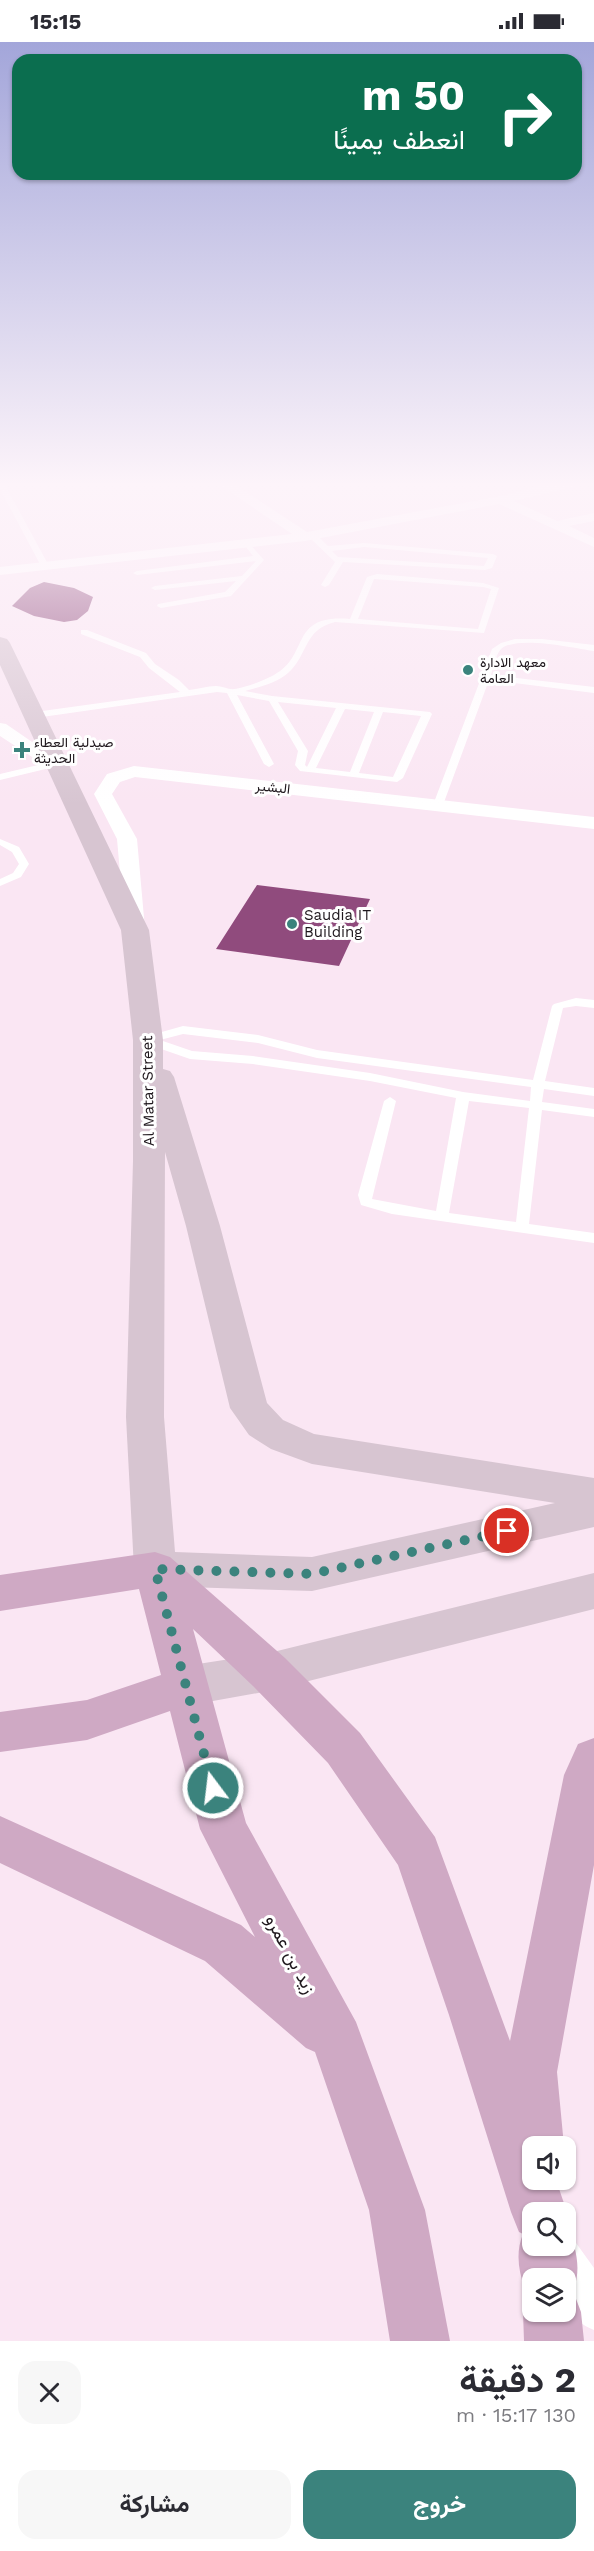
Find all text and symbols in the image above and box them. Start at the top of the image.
text: 15:15 [30,9,81,34]
text: 50 m [362,71,465,120]
icon: right [486,78,564,156]
text: انعطف يمينًا [333,124,465,156]
place label: معهد الادارة العامة [480,654,546,686]
marker: معهد الادارة العامة [461,663,475,677]
place label: صيدلية العطاء الحديثة [34,734,114,766]
marker: صيدلية العطاء الحديثة [15,743,29,757]
street label: البشير [254,777,291,798]
place label: Saudia IT Building [304,906,371,941]
marker: Saudia IT Building [285,917,299,931]
street label: Al Matar Street [138,1035,158,1147]
pin [481,1505,532,1556]
icon: arrive [490,1514,523,1547]
position arrow [181,1756,245,1820]
street label: زيد بن عمرو [261,1911,321,1998]
map controls [522,2136,576,2322]
button: sound [522,2136,576,2190]
button: search [522,2202,576,2256]
button: layers [522,2268,576,2322]
text: 2 دقيقة [459,2359,576,2401]
button: close [18,2361,81,2424]
text: 130 m · 15:17 [456,2403,576,2427]
button: مشاركة [18,2470,291,2539]
button: خروج [303,2470,576,2539]

